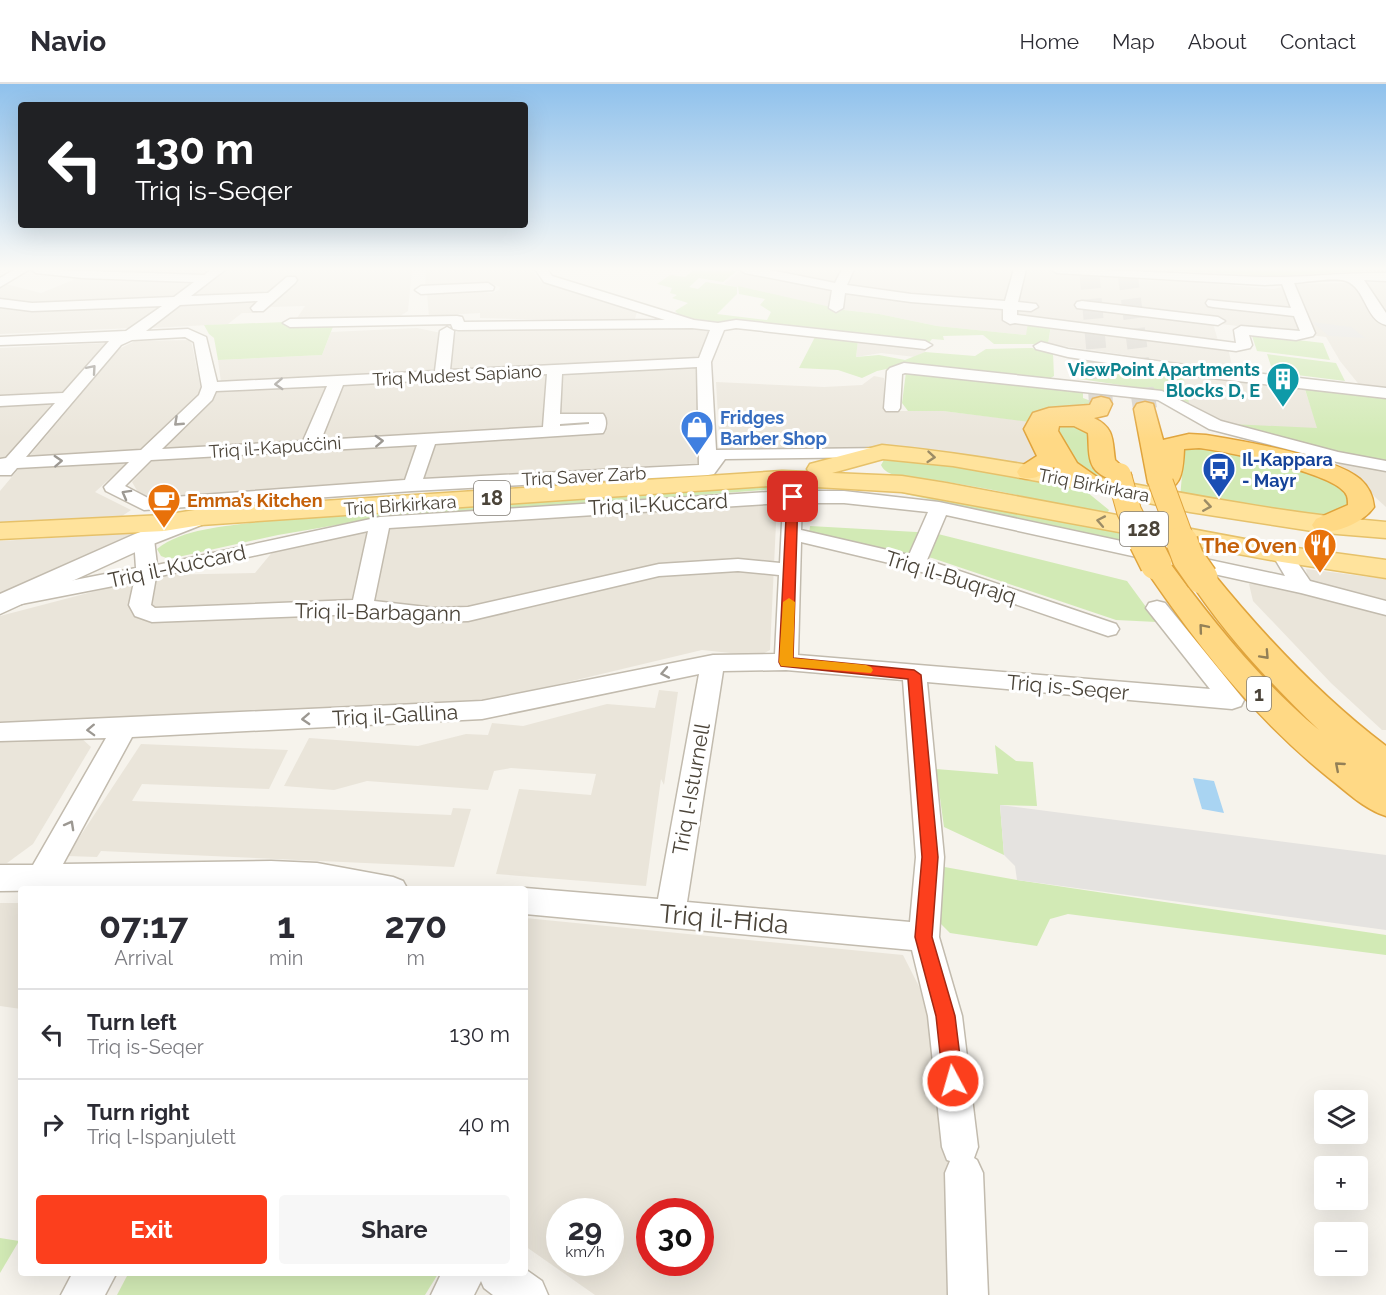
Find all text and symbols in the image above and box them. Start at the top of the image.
text: Navio [30,25,106,58]
text: Home [1020,29,1079,54]
text: Map [1112,29,1155,54]
text: About [1188,29,1247,54]
text: Contact [1280,29,1356,54]
text: 130 m [135,125,254,174]
icon: left [36,126,114,204]
text: Triq is-Seqer [135,175,293,206]
place label: ViewPoint Apartments Blocks D, E [1068,359,1260,401]
street label: Triq Mudest Sapiano [372,360,543,390]
building icon: ViewPoint Apartments Blocks D, E [1265,361,1301,408]
one-way arrow [85,365,96,376]
one-way arrow [274,377,283,390]
place label: Fridges Barber Shop [720,407,827,449]
shop icon: Fridges Barber Shop [679,409,715,456]
one-way arrow [174,415,185,426]
street label: Triq il-Kapuċċini [208,432,342,462]
one-way arrow [374,434,383,447]
place label: Il-Kappara - Mayr [1242,449,1333,491]
one-way arrow [927,450,936,463]
bus stop icon: Il-Kappara - Mayr [1201,451,1237,498]
one-way arrow [54,454,63,467]
street label: Triq Saver Zarb [521,462,647,490]
street label: Triq Birkirkara [1037,464,1151,506]
pin [767,471,818,522]
icon: arrive [776,480,809,513]
road number: 18 [474,481,510,515]
cafe icon: Emma’s Kitchen [146,482,182,529]
street label: Triq il-Kuċċard [587,488,729,520]
one-way arrow [121,490,132,501]
place label: Emma’s Kitchen [187,490,323,511]
street label: Triq Birkirkara [343,491,457,519]
one-way arrow [1203,500,1212,512]
road number: 128 [1120,512,1168,546]
one-way arrow [1096,515,1106,528]
restaurant icon: The Oven [1302,527,1338,574]
place label: The Oven [1201,533,1297,558]
street label: Triq il-Kuċċard [106,539,248,593]
street label: Triq il-Buqrajq [882,545,1020,609]
street label: Triq il-Barbagann [295,598,461,626]
one-way arrow [1199,624,1210,635]
one-way arrow [1258,648,1269,659]
one-way arrow [661,666,671,679]
street label: Triq is-Seqer [1006,669,1131,705]
road number: 1 [1247,677,1271,711]
street label: Triq il-Gallina [331,699,459,731]
one-way arrow [302,713,311,726]
street label: Triq l-Isturnell [667,721,715,857]
one-way arrow [86,723,95,736]
one-way arrow [1336,762,1346,773]
one-way arrow [63,821,74,831]
street label: Triq il-Ħida [658,898,790,940]
text: 07:17 [99,904,188,946]
text: 1 [277,904,295,946]
text: 270 [384,904,447,946]
text: Arrival [114,946,173,970]
text: min [269,946,303,970]
text: m [407,946,425,970]
text: Turn left [87,1009,177,1035]
icon: left [36,1018,69,1051]
text: 130 m [450,1021,510,1047]
text: Triq is-Seqer [87,1035,204,1059]
position arrow [921,1049,985,1113]
map controls [1314,1090,1368,1276]
button: layers [1314,1090,1368,1144]
text: Turn right [87,1099,190,1125]
icon: right [36,1108,69,1141]
text: 40 m [459,1111,510,1137]
text: Triq l-Ispanjulett [87,1125,236,1149]
button: + [1314,1156,1368,1210]
button: Exit [36,1195,267,1264]
button: Share [279,1195,510,1264]
speed limit sign: 30 [636,1198,714,1276]
text: 29 [568,1212,602,1247]
button: − [1314,1222,1368,1276]
text: km/h [565,1243,605,1261]

